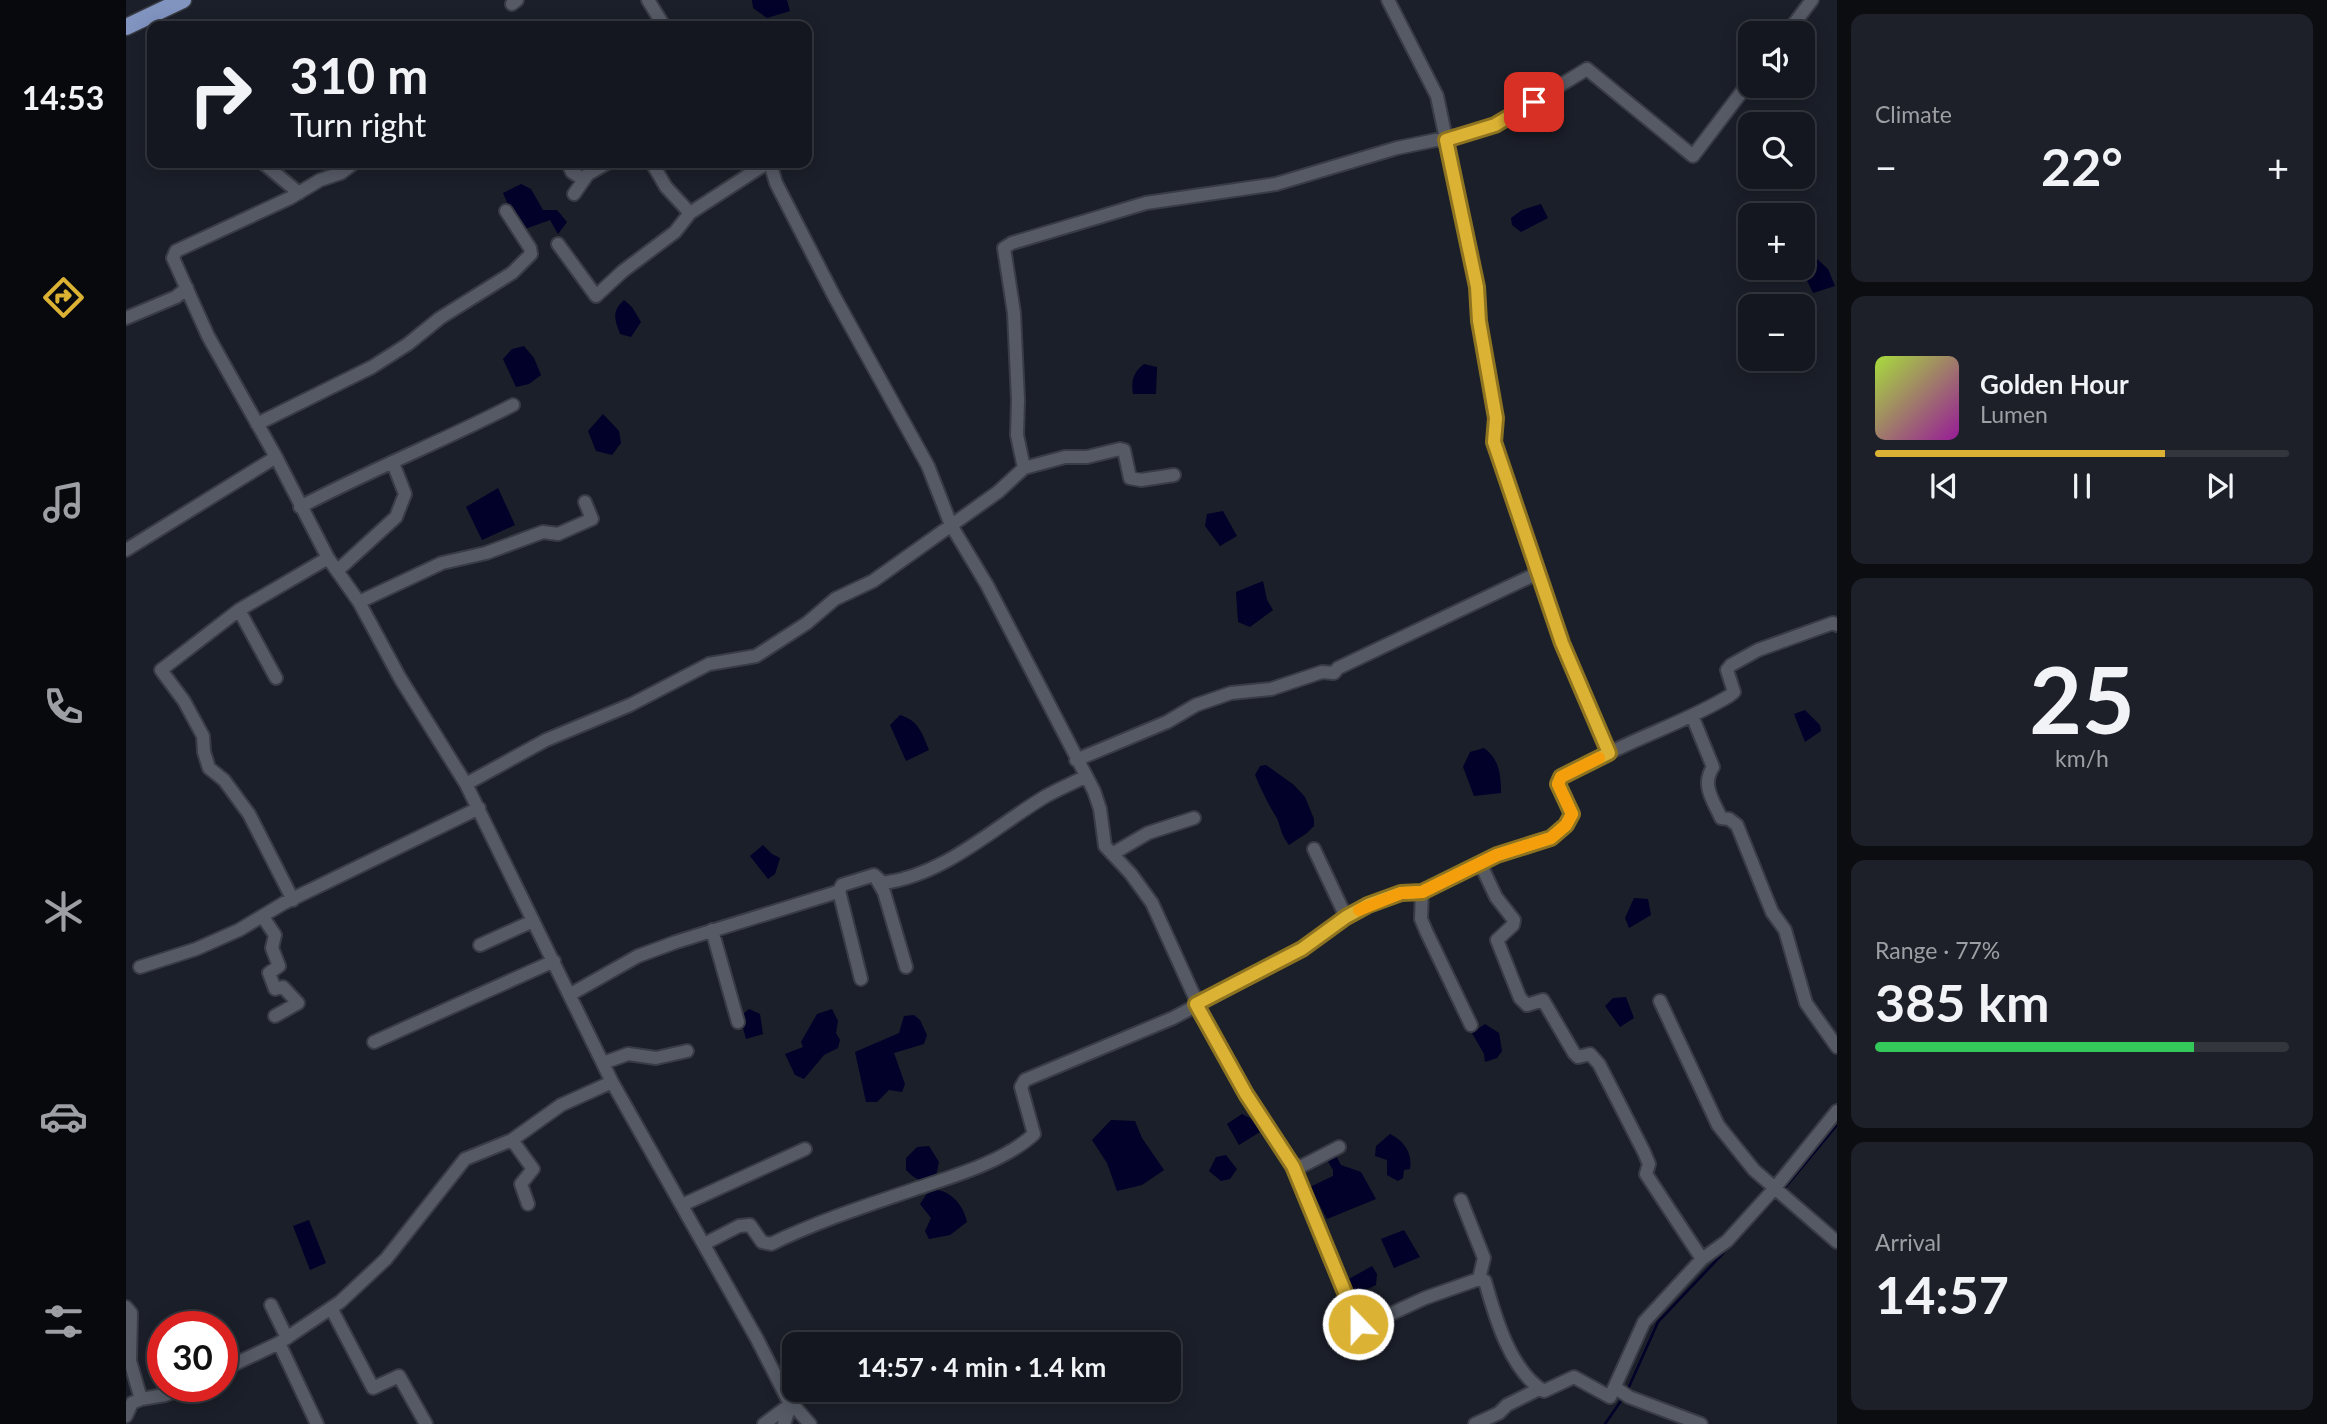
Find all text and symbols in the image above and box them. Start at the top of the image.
map controls [1738,21,1815,371]
button: sound [1738,21,1815,98]
text: 310 m [290,46,428,104]
icon: right [175,49,266,140]
pin [1504,72,1564,132]
text: 14:53 [22,78,104,117]
icon: arrive [1515,83,1553,121]
text: Climate [1875,100,1952,128]
text: Turn right [290,105,426,144]
button: search [1738,112,1815,189]
text: 22° [2041,135,2123,197]
text: − [1875,144,1897,190]
text: + [2267,144,2289,190]
button: + [1738,203,1815,280]
icon: directions [39,273,88,322]
button: − [1738,294,1815,371]
text: Golden Hour [1980,368,2129,400]
text: Lumen [1980,400,2048,428]
icon: previous [1925,467,1963,505]
icon: pause [2063,467,2101,505]
icon: next [2201,467,2239,505]
icon: music [39,478,88,527]
text: 25 [2029,644,2135,753]
icon: phone [39,682,88,731]
text: km/h [2055,744,2109,772]
icon: climate [39,887,88,936]
text: Range · 77% [1875,936,2000,964]
text: 385 km [1875,971,2049,1033]
icon: car [39,1092,88,1141]
text: Arrival [1875,1228,1941,1256]
text: 14:57 [1875,1263,2009,1325]
position arrow [1321,1287,1395,1361]
icon: filters [39,1297,88,1346]
speed limit sign: 30 [147,1311,238,1402]
text: 14:57 · 4 min · 1.4 km [857,1351,1106,1383]

